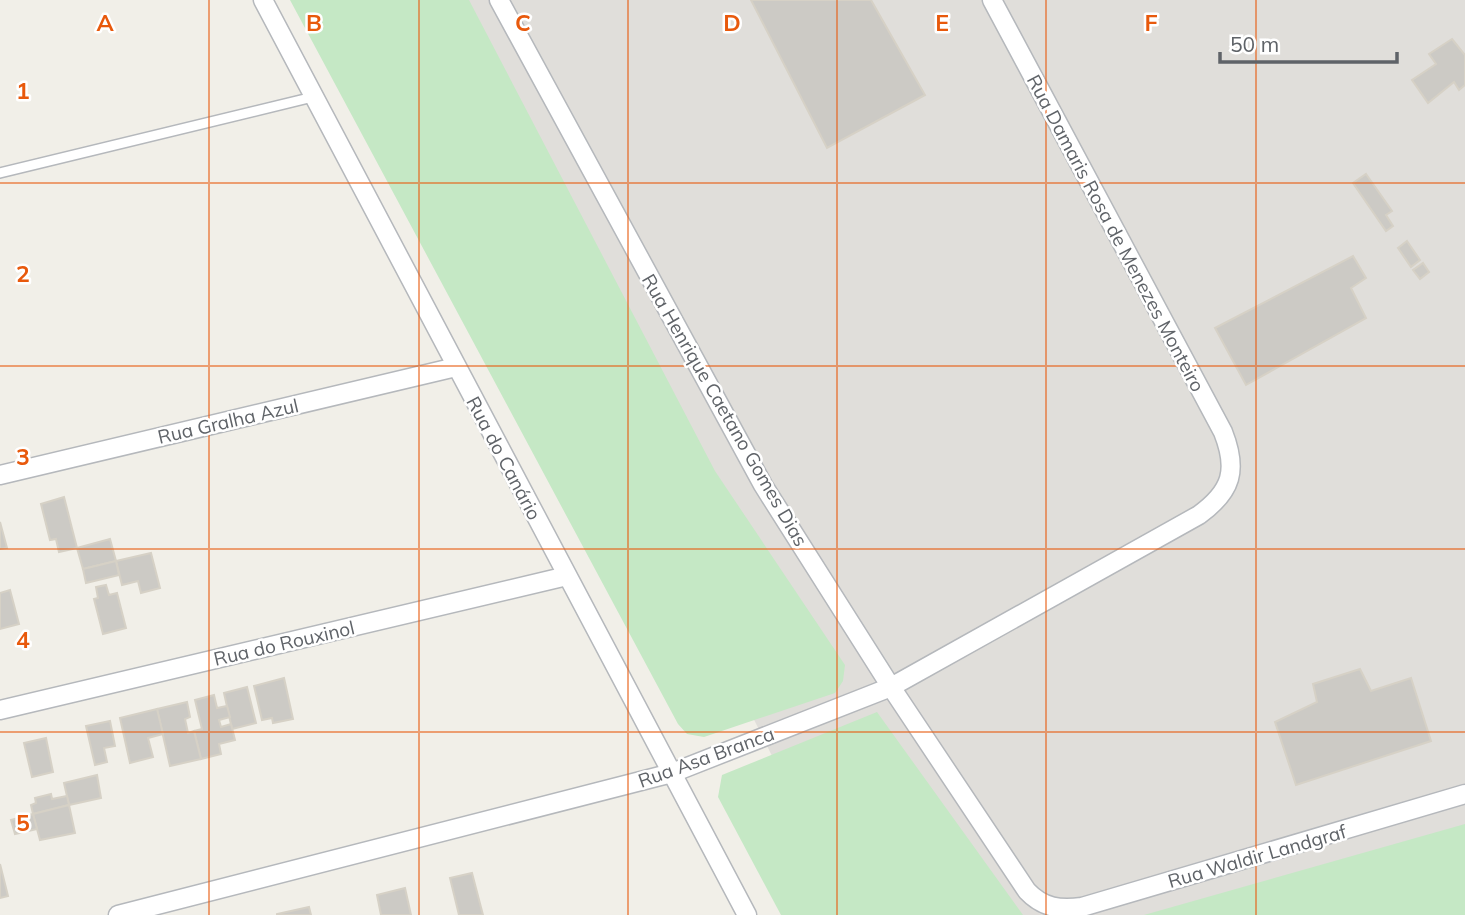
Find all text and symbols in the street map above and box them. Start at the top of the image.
text: A [96,8,114,37]
text: B [306,8,322,37]
text: C [515,8,531,37]
text: D [723,8,741,37]
text: E [935,8,949,37]
text: F [1144,8,1158,37]
scale bar [1220,21,1397,65]
text: 50 m [1230,31,1279,57]
street label: Rua Damaris Rosa de Menezes Monteiro [1022,70,1210,396]
text: 1 [16,76,30,105]
text: 2 [16,259,30,288]
street label: Rua Henrique Caetano Gomes Dias [637,269,813,551]
street label: Rua do Canário [461,392,547,524]
street label: Rua Gralha Azul [155,393,301,449]
text: 3 [16,442,30,471]
street label: Rua do Rouxinol [211,615,357,671]
text: 4 [16,625,30,654]
street label: Rua Asa Branca [635,721,777,793]
text: 5 [16,808,30,837]
street label: Rua Waldir Landgraf [1165,819,1350,893]

